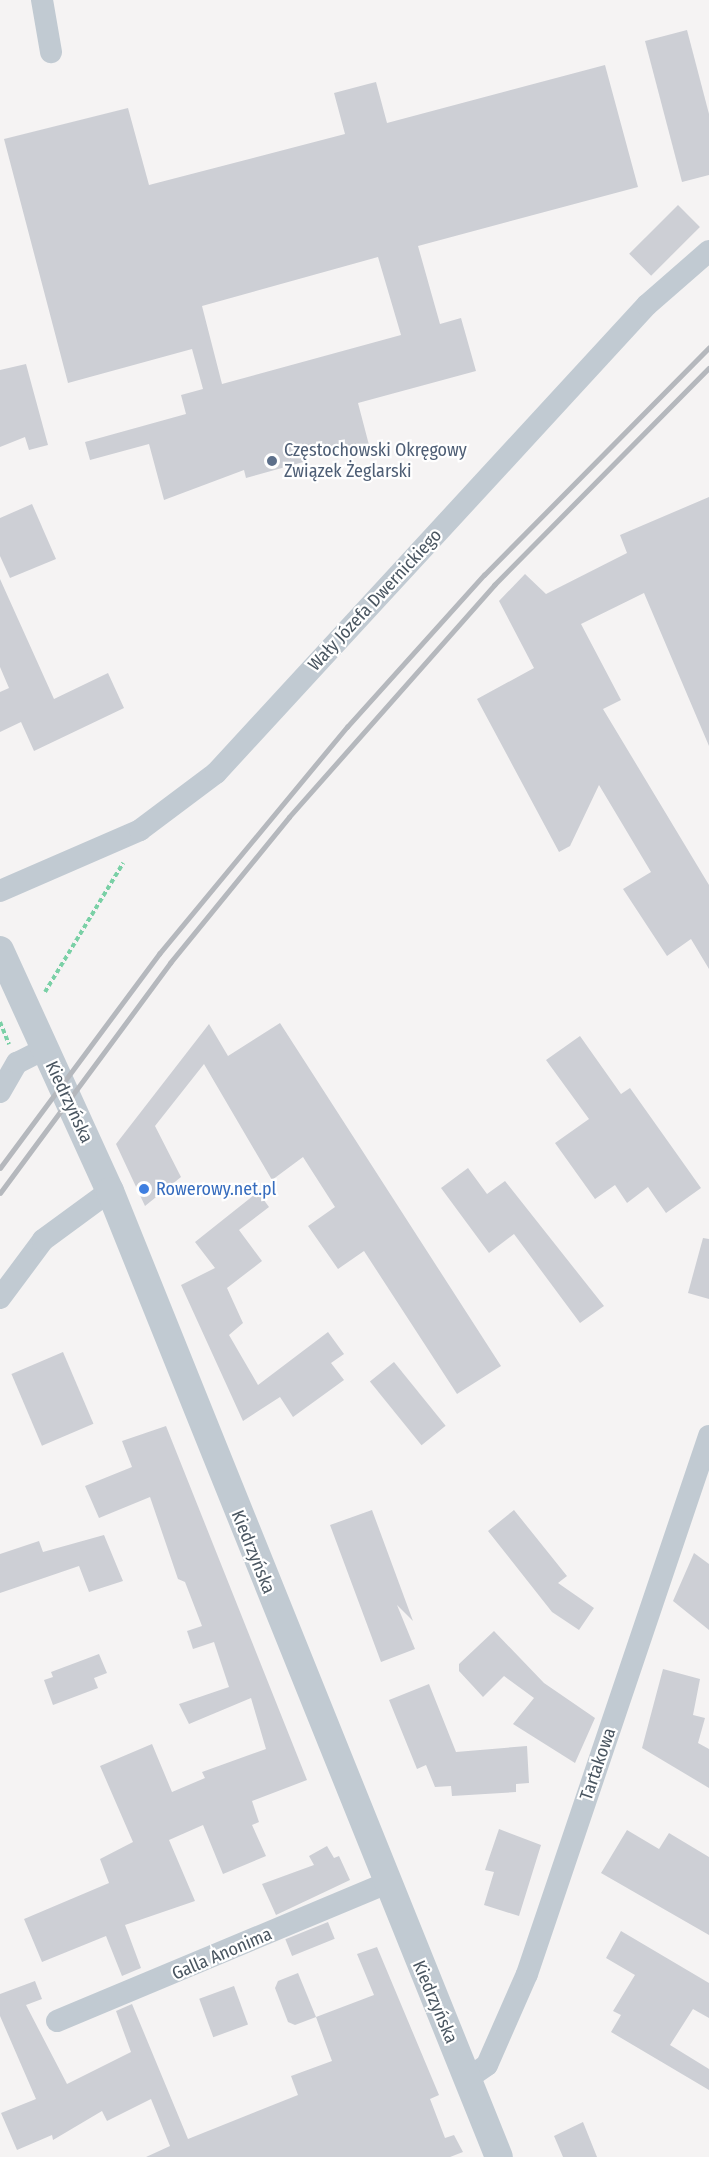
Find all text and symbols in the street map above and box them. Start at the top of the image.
place label: Częstochowski Okręgowy Związek Żeglarski [284,440,467,482]
marker: Częstochowski Okręgowy Związek Żeglarski [265,454,279,468]
street label: Wały Józefa Dwernickiego [304,525,446,675]
street label: Kiedrzyńska [41,1058,97,1146]
place label: Rowerowy.net.pl [156,1178,276,1200]
marker: Rowerowy.net.pl [137,1182,151,1196]
street label: Kiedrzyńska [227,1507,279,1597]
street label: Tartakowa [576,1725,620,1803]
street label: Galla Anonima [169,1923,275,1985]
street label: Kiedrzyńska [408,1957,462,2047]

